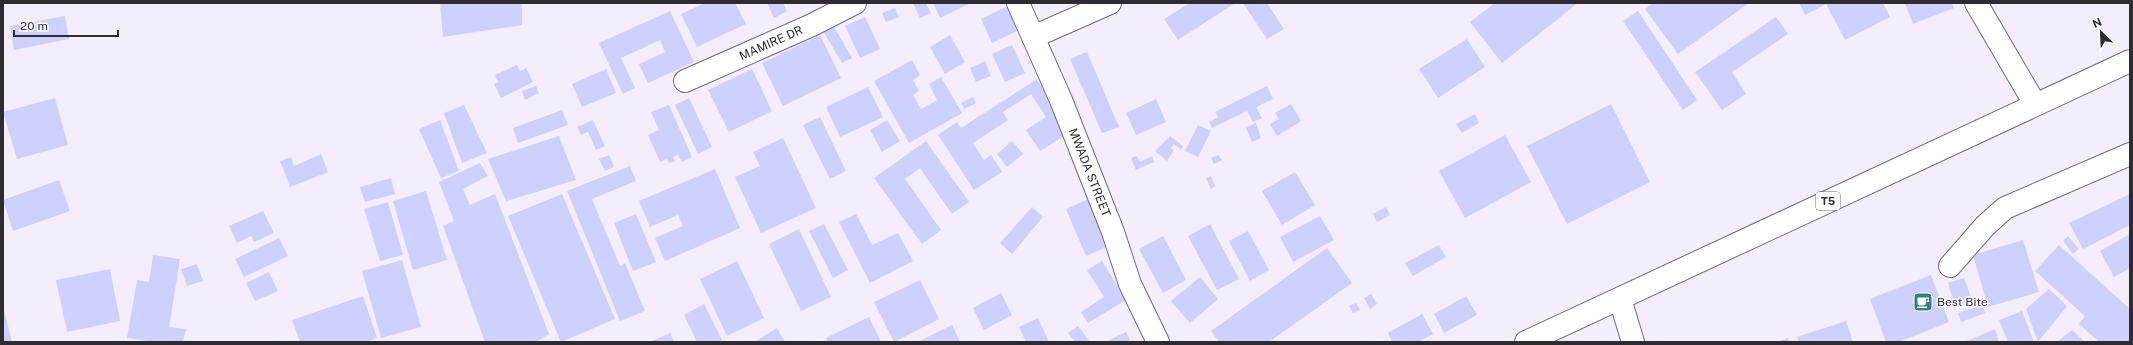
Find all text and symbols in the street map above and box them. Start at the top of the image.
scale bar [14,12,118,38]
north arrow [2081,12,2121,52]
text: N [2091,16,2103,30]
text: 20 m [20,19,48,33]
street label: MAMIRE DR [737,23,805,63]
street label: MWADA STREET [1066,126,1113,219]
road number: T5 [1816,192,1840,210]
cafe icon: Best Bite [1912,291,1934,313]
place label: Best Bite [1937,295,1988,309]

